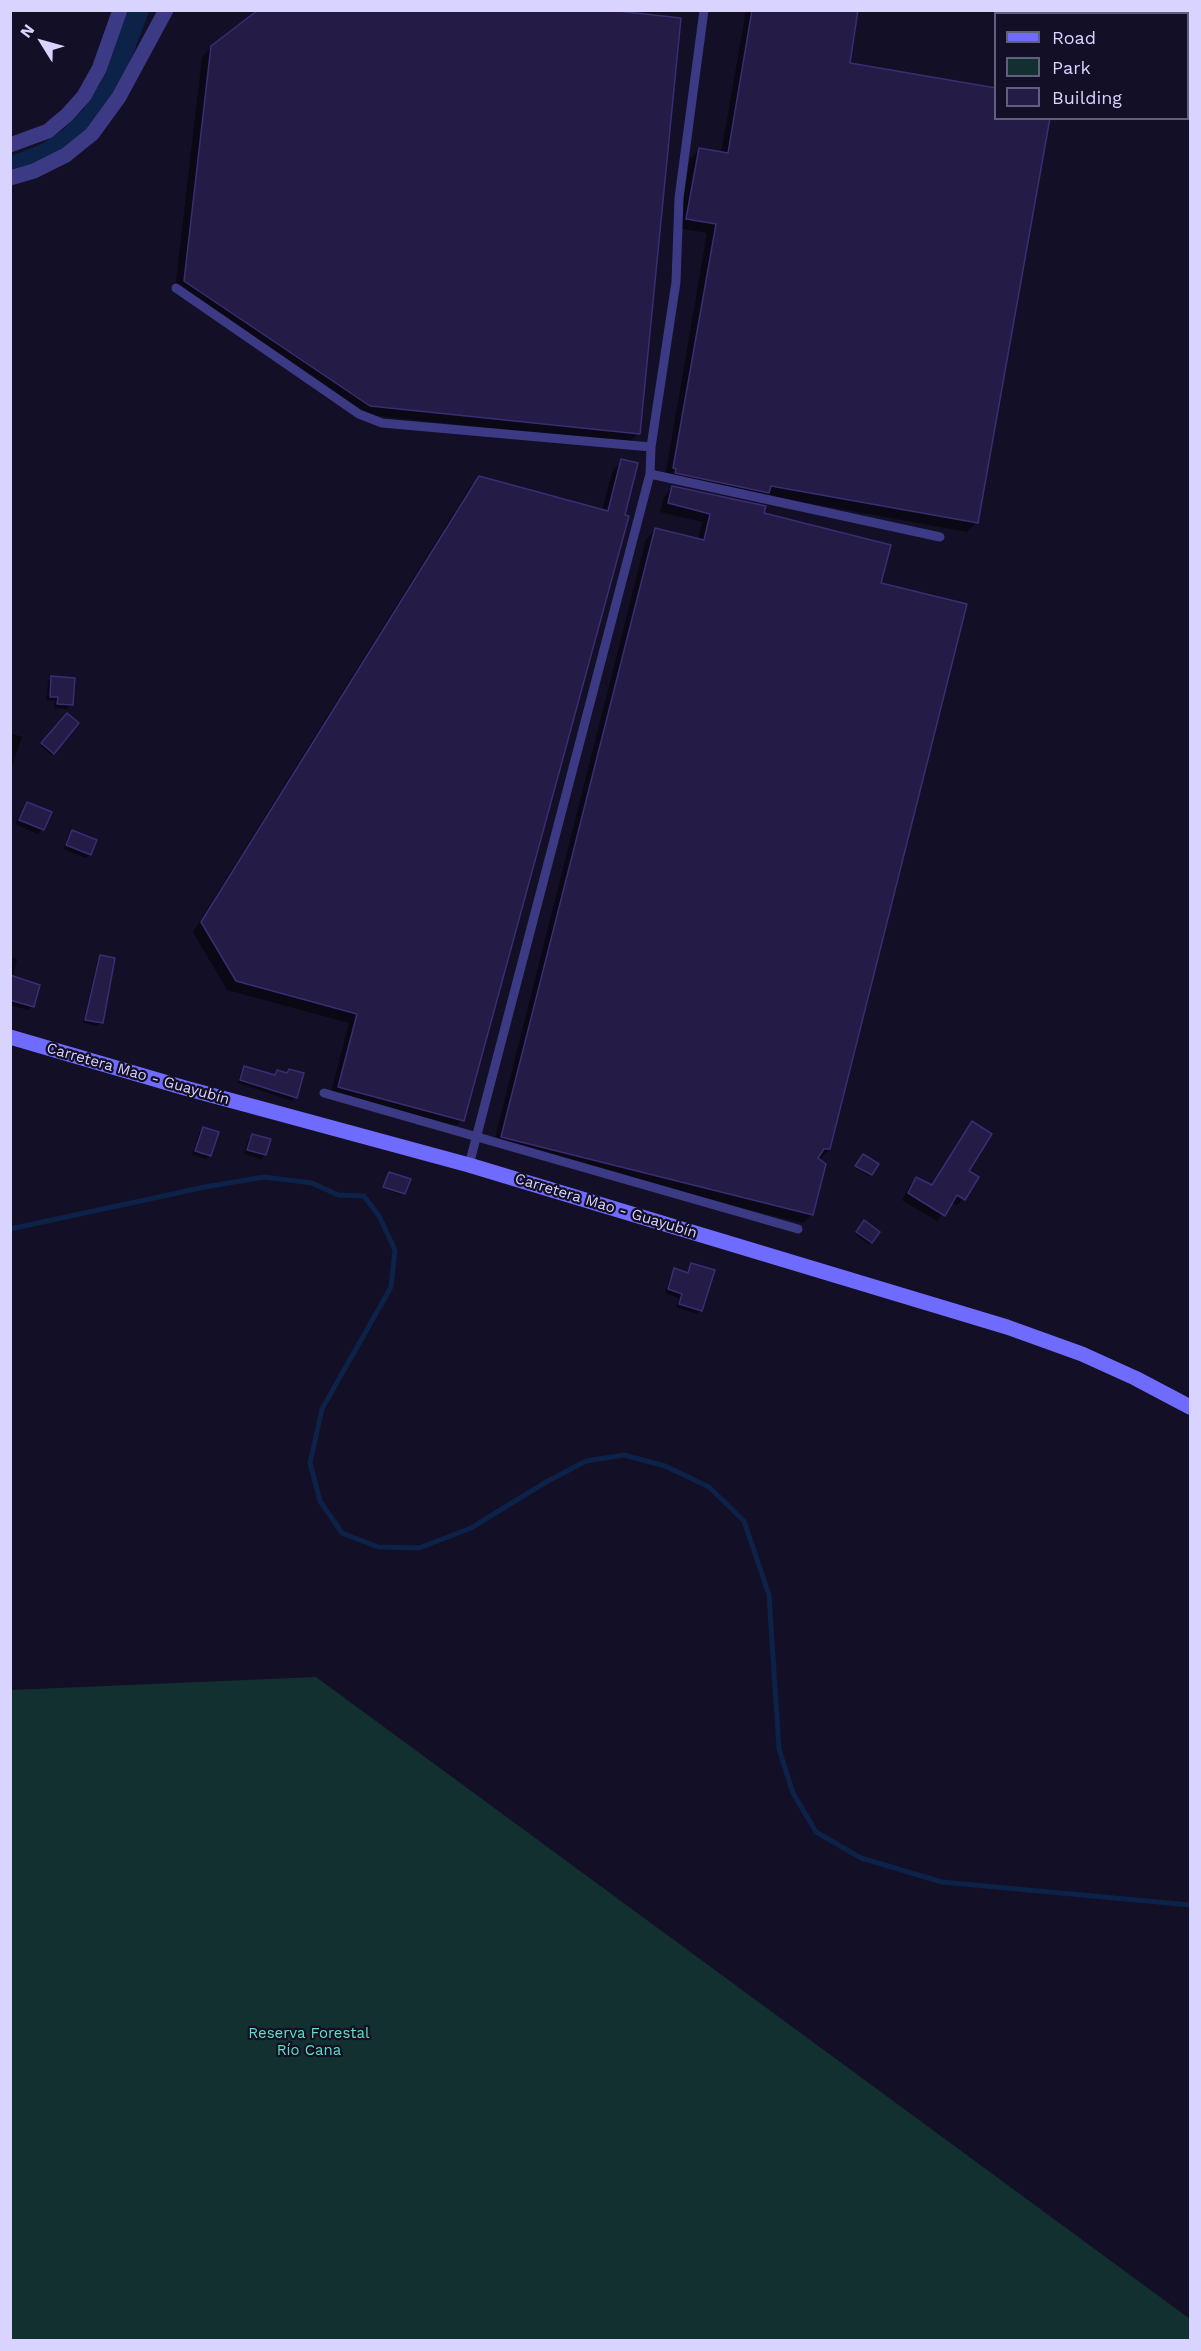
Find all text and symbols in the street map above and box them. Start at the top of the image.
north arrow [12,12,72,72]
legend [994,12,1189,120]
text: N [16,20,38,41]
text: Road [1052,27,1096,48]
text: Park [1052,57,1091,78]
text: Building [1052,87,1122,108]
street label: Carretera Mao - Guayubín [44,1039,232,1109]
street label: Carretera Mao - Guayubín [513,1170,699,1242]
park label: Reserva Forestal Río Cana [248,2025,370,2060]

